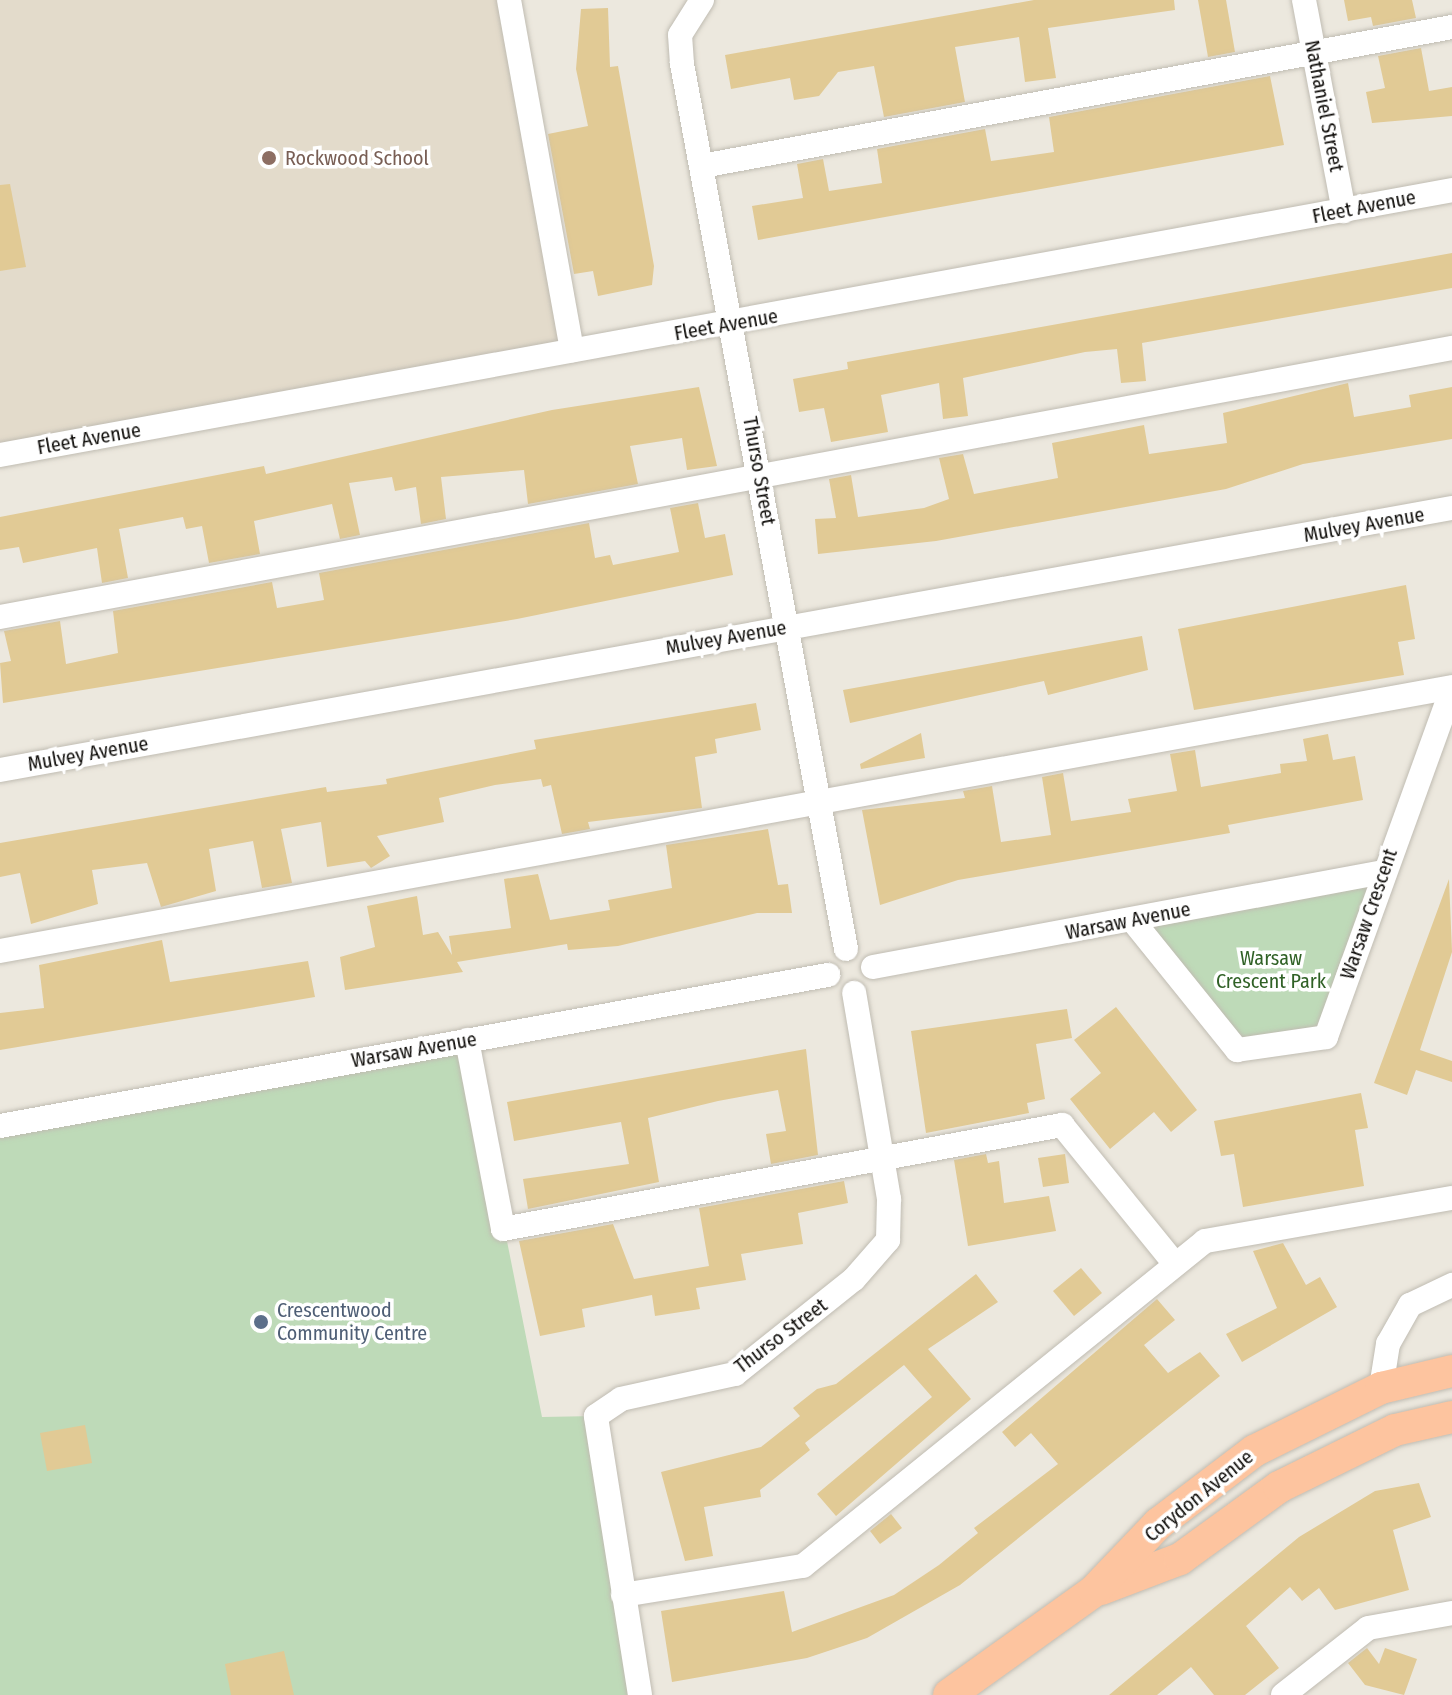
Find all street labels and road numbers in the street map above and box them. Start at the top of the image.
street label: Nathaniel Street [1299,38,1349,174]
street label: Fleet Avenue [1310,185,1418,229]
street label: Fleet Avenue [672,304,780,346]
street label: Thurso Street [738,415,780,527]
street label: Fleet Avenue [35,418,143,460]
street label: Mulvey Avenue [1302,503,1426,547]
street label: Mulvey Avenue [664,616,788,660]
street label: Mulvey Avenue [26,732,150,776]
street label: Warsaw Crescent [1335,846,1403,982]
street label: Warsaw Avenue [1063,897,1193,945]
street label: Warsaw Avenue [349,1027,479,1073]
street label: Thurso Street [730,1293,832,1379]
street label: Corydon Avenue [1140,1445,1258,1547]

